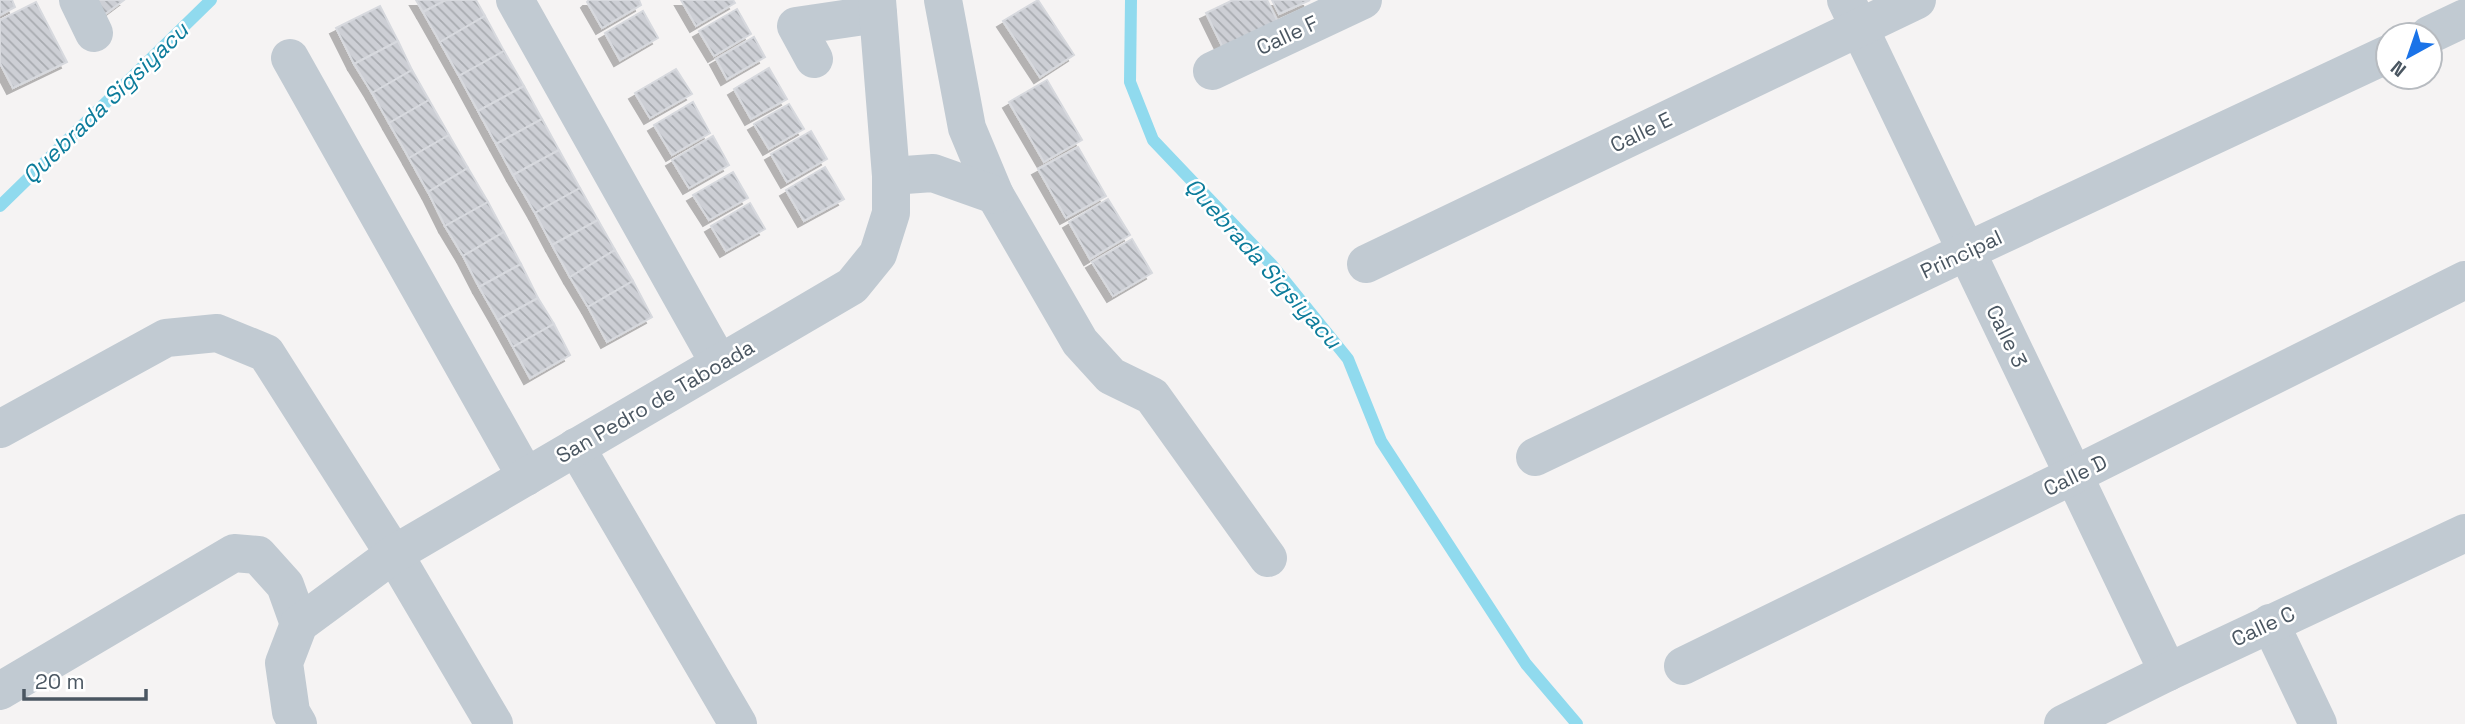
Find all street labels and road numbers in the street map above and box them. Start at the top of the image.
street label: Calle F [1252,9,1322,61]
street label: Calle E [1606,106,1676,158]
street label: Principal [1916,223,2006,285]
street label: Calle 3 [1980,300,2034,372]
street label: San Pedro de Taboada [551,333,759,469]
street label: Calle D [2039,448,2111,502]
street label: Calle C [2227,600,2299,652]

